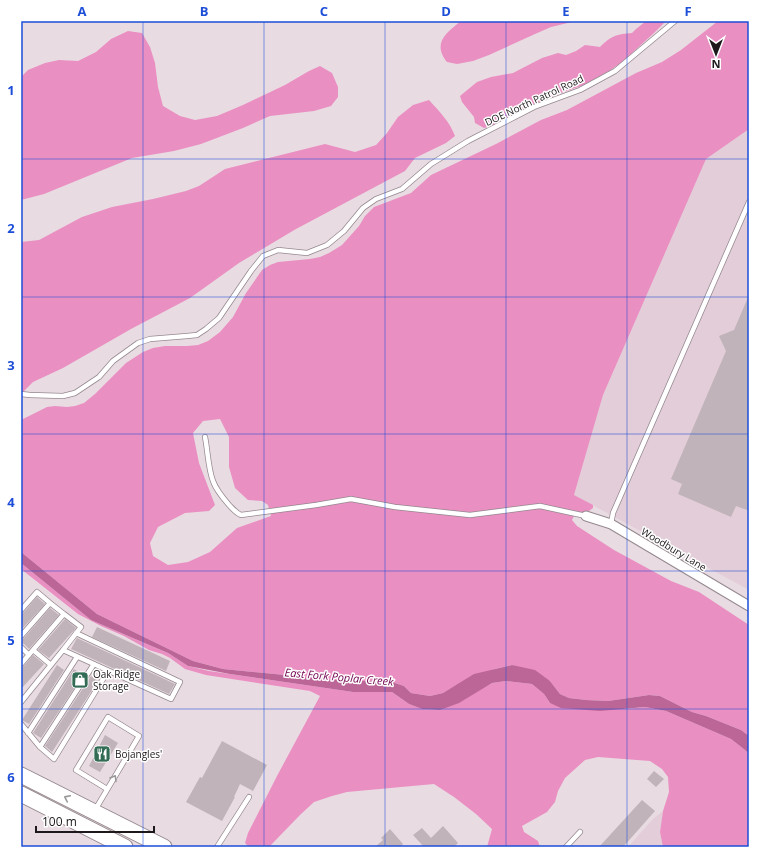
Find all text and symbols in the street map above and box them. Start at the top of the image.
text: A [78,2,87,20]
text: B [200,2,209,20]
text: C [320,2,328,20]
text: D [441,2,451,20]
text: E [562,2,570,20]
text: F [684,2,692,20]
north arrow [696,34,736,74]
text: N [712,57,720,72]
street label: DOE North Patrol Road [482,71,586,129]
text: 1 [7,81,15,99]
text: 2 [7,219,15,237]
text: 3 [7,356,15,374]
text: 4 [7,493,15,511]
street label: Woodbury Lane [639,524,710,574]
text: 5 [7,631,15,649]
water label: East Fork Poplar Creek [284,664,395,689]
place label: Oak Ridge Storage [93,667,140,693]
shop icon: Oak Ridge Storage [70,670,90,690]
restaurant icon: Bojangles' [92,744,112,764]
place label: Bojangles' [115,747,162,761]
text: 6 [7,768,15,786]
one-way arrow [109,775,116,782]
one-way arrow [63,795,71,803]
scale bar [36,808,154,834]
text: 100 m [42,813,77,830]

